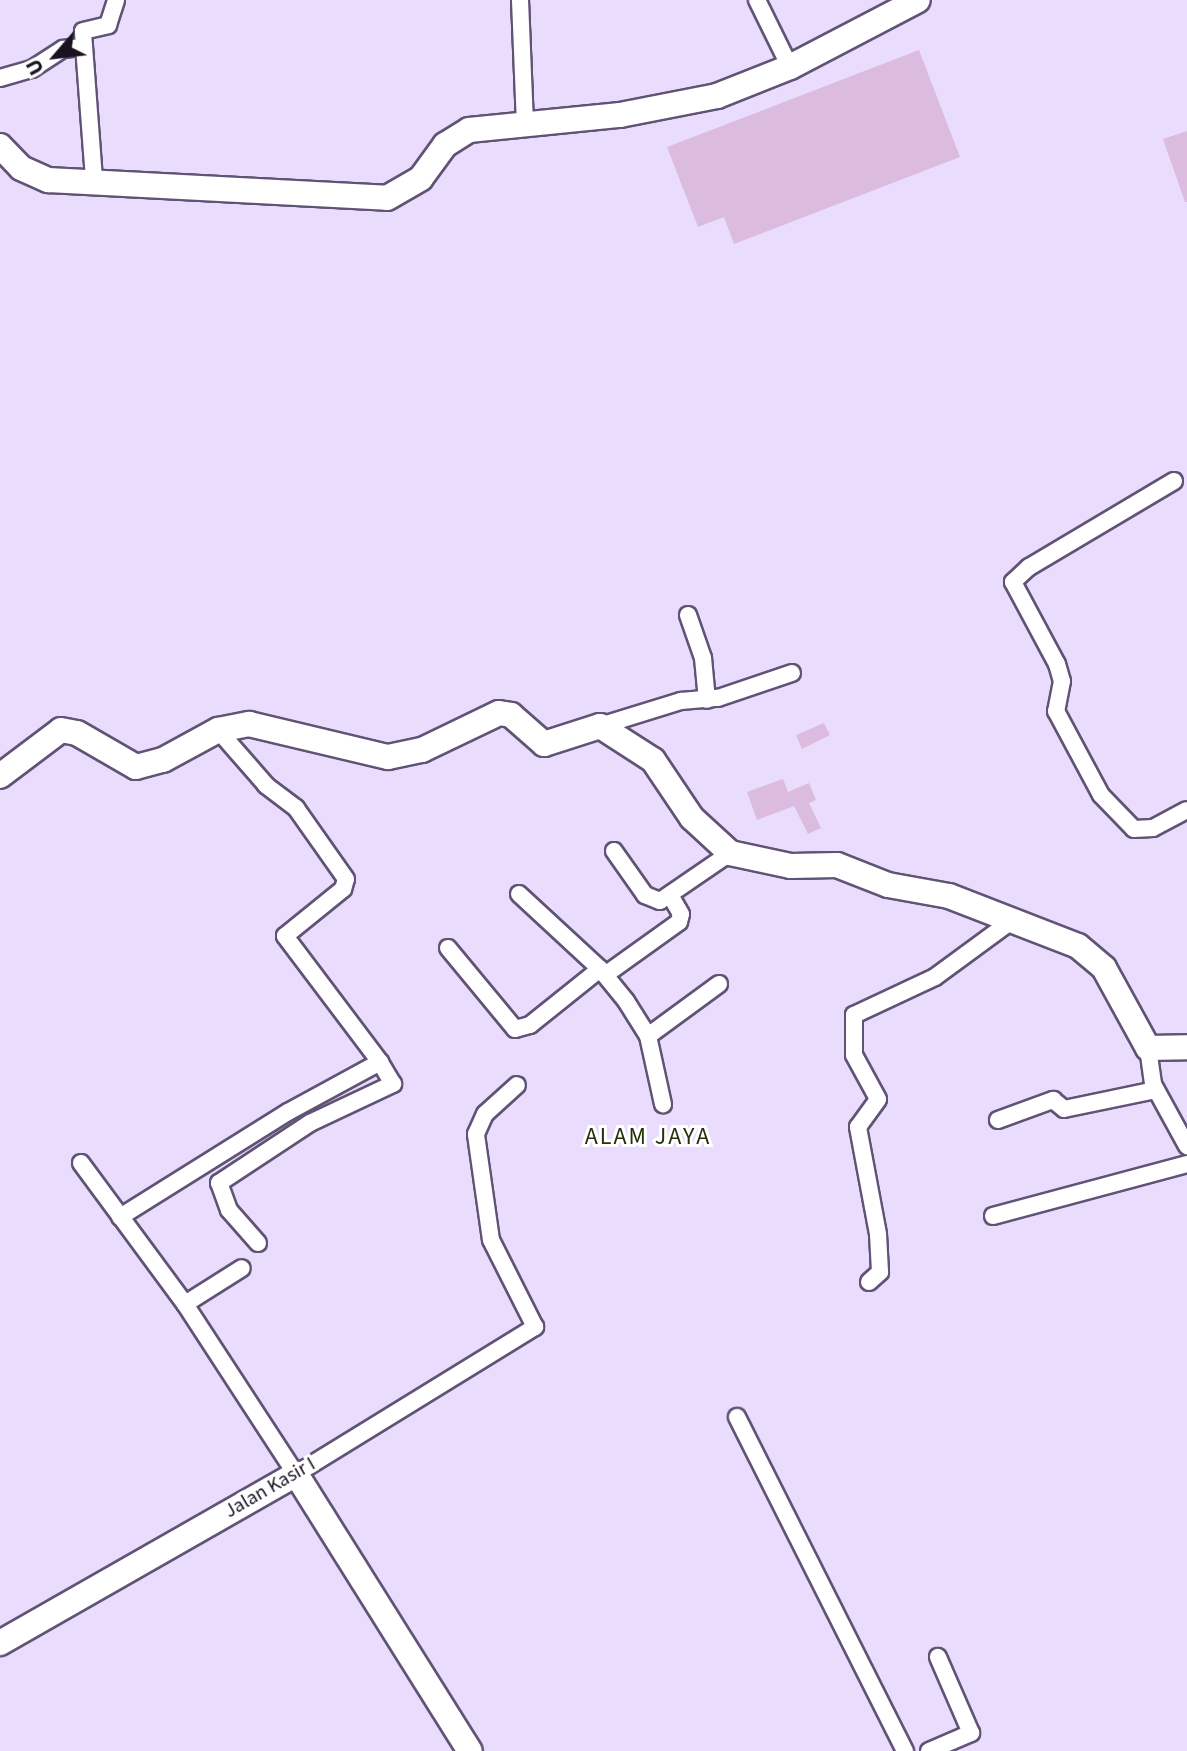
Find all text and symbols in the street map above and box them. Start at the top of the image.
north arrow [16,16,96,96]
text: U [17,53,52,81]
district label: ALAM JAYA [585,1123,711,1151]
street label: Jalan Kasir I [220,1452,320,1524]

